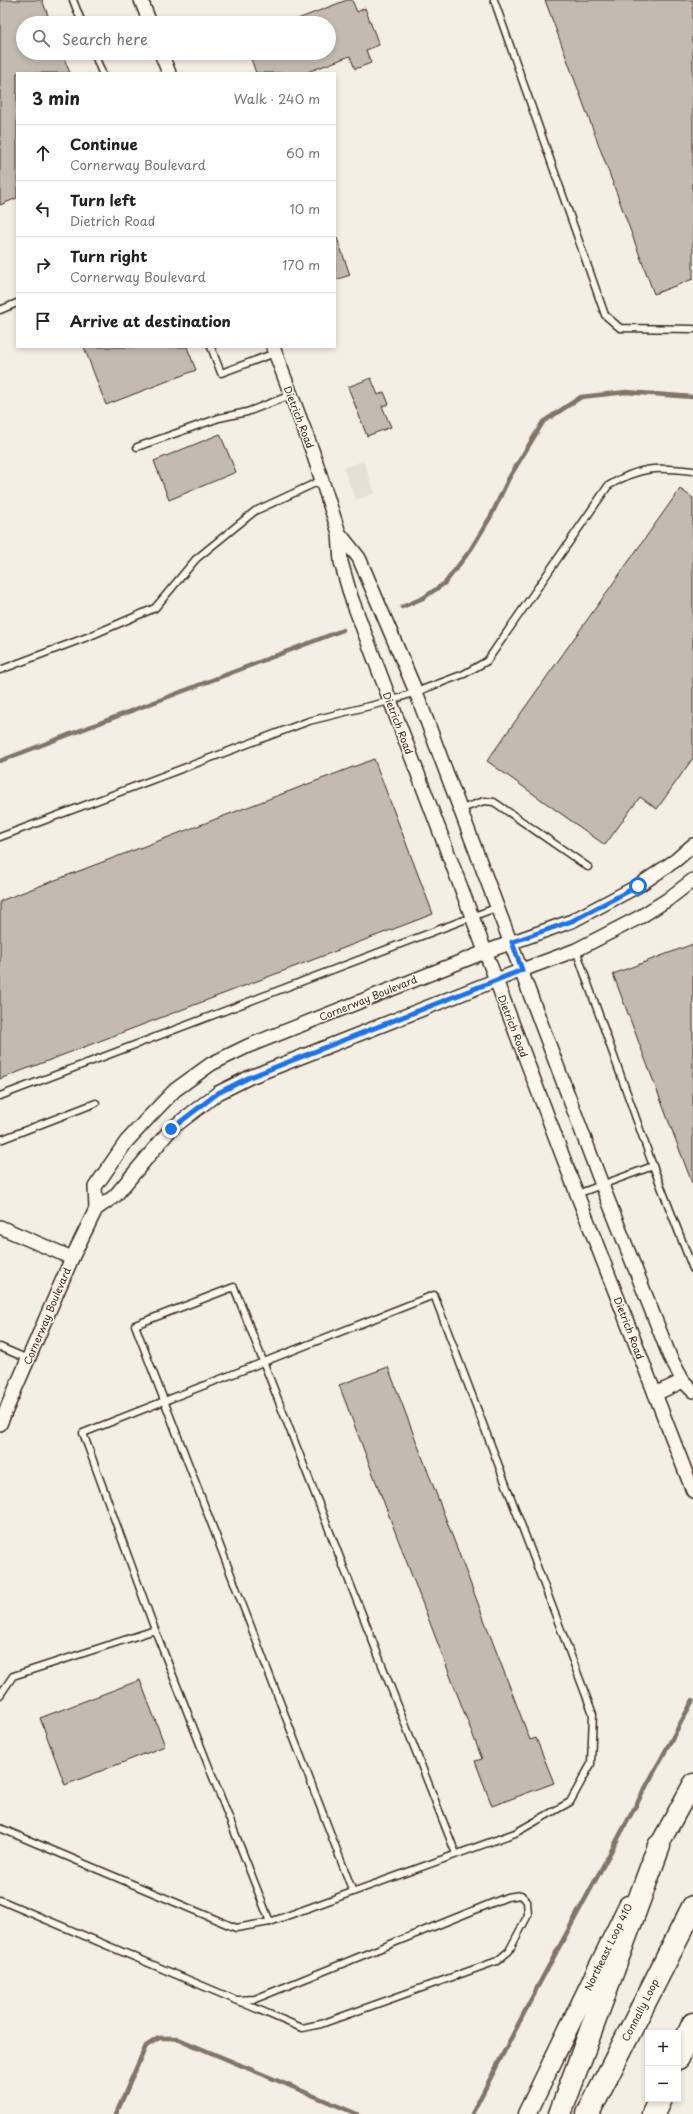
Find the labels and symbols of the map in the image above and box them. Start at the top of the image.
street label: Dietrich Road [281,383,318,450]
street label: Dietrich Road [380,689,417,756]
route start [629,877,647,895]
street label: Cornerway Boulevard [317,971,419,1024]
street label: Dietrich Road [495,992,532,1059]
route end [162,1120,180,1138]
street label: Cornerway Boulevard [19,1265,74,1367]
street label: Dietrich Road [611,1294,648,1361]
street label: Northeast Loop 410 [580,1901,635,1993]
street label: Connally Loop [617,1976,663,2044]

